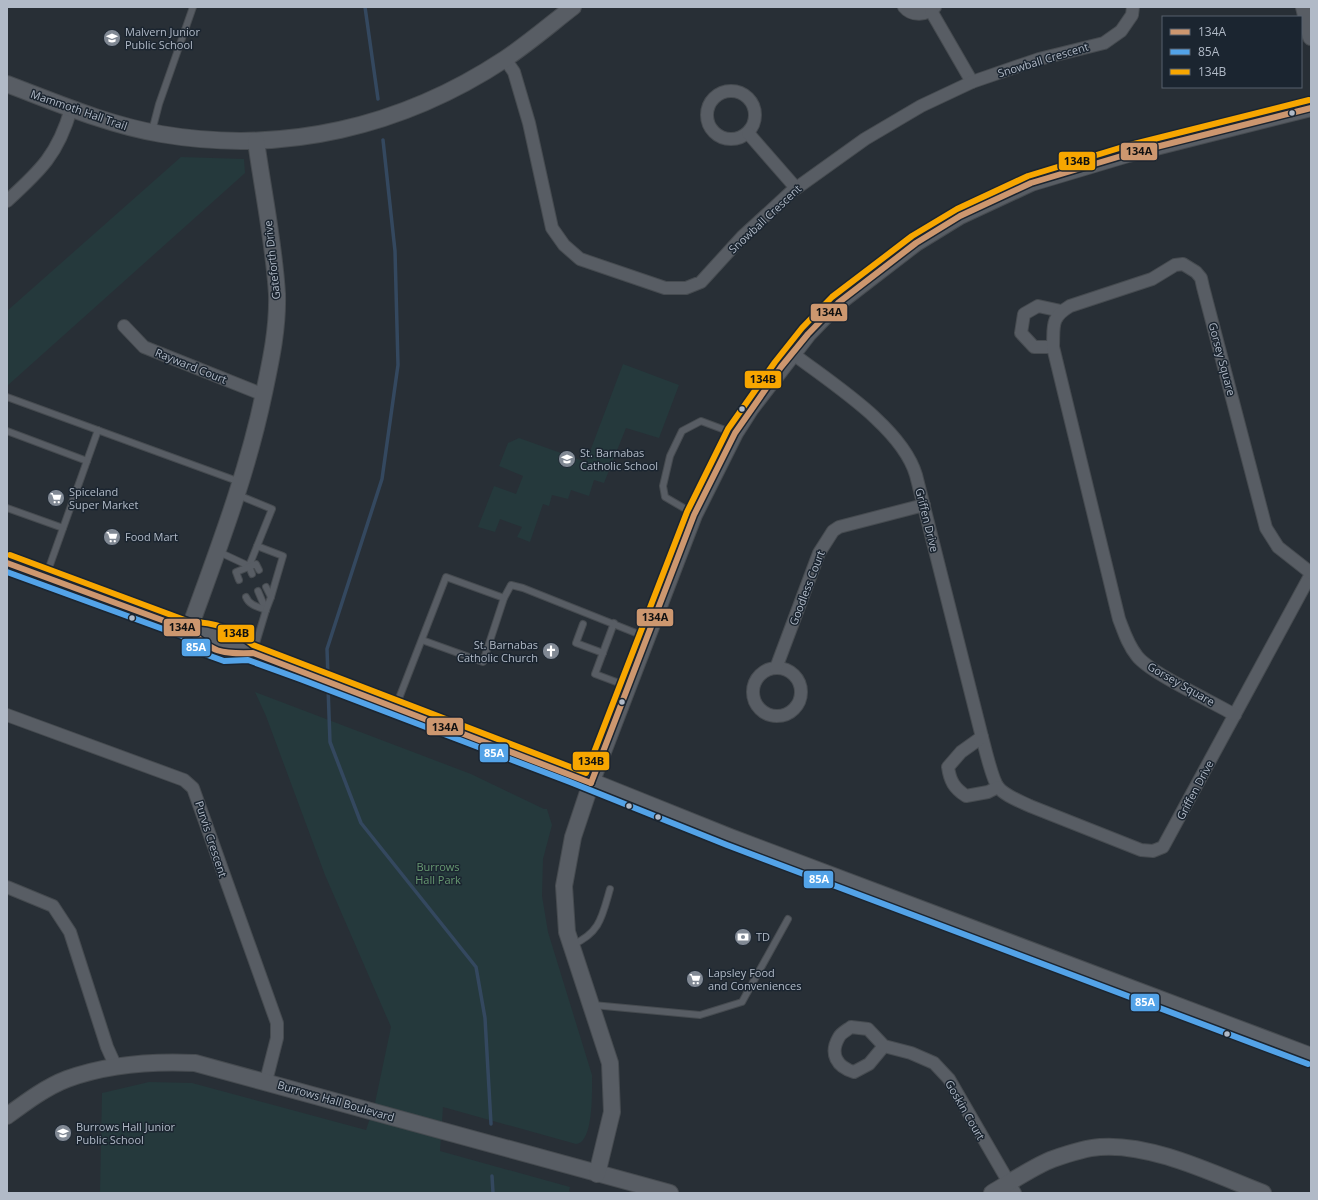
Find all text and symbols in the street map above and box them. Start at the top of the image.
legend [1162,16,1302,88]
text: 134A [1198,23,1227,40]
place label: Malvern Junior Public School [125,24,200,52]
school or university icon: Malvern Junior Public School [102,28,122,48]
street label: Snowball Crescent [996,39,1090,80]
text: 85A [1198,43,1220,60]
text: 134B [1198,63,1227,80]
street label: Mammoth Hall Trail [29,86,130,133]
unlabelled marker [1287,108,1297,118]
line badge: 134A [1120,142,1158,161]
text: 134A [1126,143,1153,158]
line badge: 134B [1058,151,1096,171]
text: 134B [1064,153,1090,168]
street label: Snowball Crescent [725,181,804,256]
street label: Gateforth Drive [260,220,283,300]
line badge: 134A [810,303,848,322]
text: 134A [816,304,843,319]
street label: Gorsey Square [1206,321,1239,397]
street label: Rayward Court [153,344,229,387]
line badge: 134B [744,370,782,389]
text: 134B [750,371,776,386]
unlabelled marker [737,404,747,414]
place label: St. Barnabas Catholic School [580,445,658,473]
school or university icon: St. Barnabas Catholic School [557,449,577,469]
place label: Spiceland Super Market [69,484,138,512]
street label: Griffen Drive [912,486,943,553]
supermarket icon: Spiceland Super Market [46,488,66,508]
supermarket icon: Food Mart [102,527,122,547]
place label: Food Mart [125,529,178,544]
street label: Goodless Court [785,548,828,627]
line badge: 134A [636,608,674,627]
text: 134A [642,609,669,624]
unlabelled marker [127,613,137,623]
line badge: 134A [163,618,201,637]
text: 134A [169,619,196,634]
line badge: 134B [217,624,255,643]
text: 134B [223,625,249,640]
place label: St. Barnabas Catholic Church [457,637,538,665]
line badge: 85A [181,638,211,657]
text: 85A [186,639,206,654]
church icon: St. Barnabas Catholic Church [541,641,561,661]
street label: Gorsey Square [1145,658,1218,709]
unlabelled marker [617,697,627,707]
line badge: 134A [426,717,464,736]
text: 134A [432,719,459,734]
line badge: 85A [479,743,509,763]
text: 85A [484,745,504,760]
line badge: 134B [572,751,610,771]
text: 134B [578,753,604,768]
street label: Griffen Drive [1173,757,1217,822]
street label: Purvis Crescent [192,799,231,879]
unlabelled marker [624,801,634,811]
unlabelled marker [653,812,663,822]
park label: Burrows Hall Park [415,859,461,887]
line badge: 85A [803,870,834,889]
text: 85A [809,871,829,886]
bank icon: TD [733,927,753,947]
place label: TD [756,929,770,944]
place label: Lapsley Food and Conveniences [708,965,802,993]
supermarket icon: Lapsley Food and Conveniences [685,969,705,989]
line badge: 85A [1130,993,1160,1012]
text: 85A [1135,994,1155,1009]
unlabelled marker [1222,1029,1232,1039]
street label: Burrows Hall Boulevard [276,1077,396,1124]
street label: Goskin Court [942,1077,989,1142]
place label: Burrows Hall Junior Public School [76,1119,176,1147]
school or university icon: Burrows Hall Junior Public School [53,1123,73,1143]

